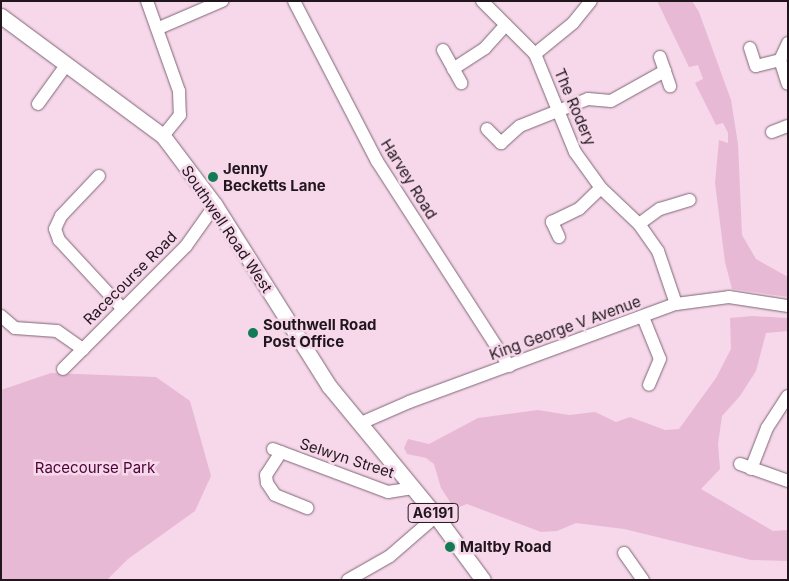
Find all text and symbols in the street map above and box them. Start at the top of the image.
street label: The Rodery [551,66,599,148]
street label: Harvey Road [377,136,441,222]
place label: Jenny Becketts Lane [223,159,326,194]
street label: Southwell Road West [178,162,276,296]
marker: Jenny Becketts Lane [207,171,219,183]
street label: Racecourse Road [80,228,180,328]
street label: King George V Avenue [487,292,643,364]
place label: Southwell Road Post Office [263,315,377,350]
marker: Southwell Road Post Office [247,327,259,339]
street label: Selwyn Street [298,434,396,482]
park label: Racecourse Park [35,459,155,477]
road number: A6191 [407,502,459,524]
place label: Maltby Road [460,538,551,556]
marker: Maltby Road [444,541,456,553]

